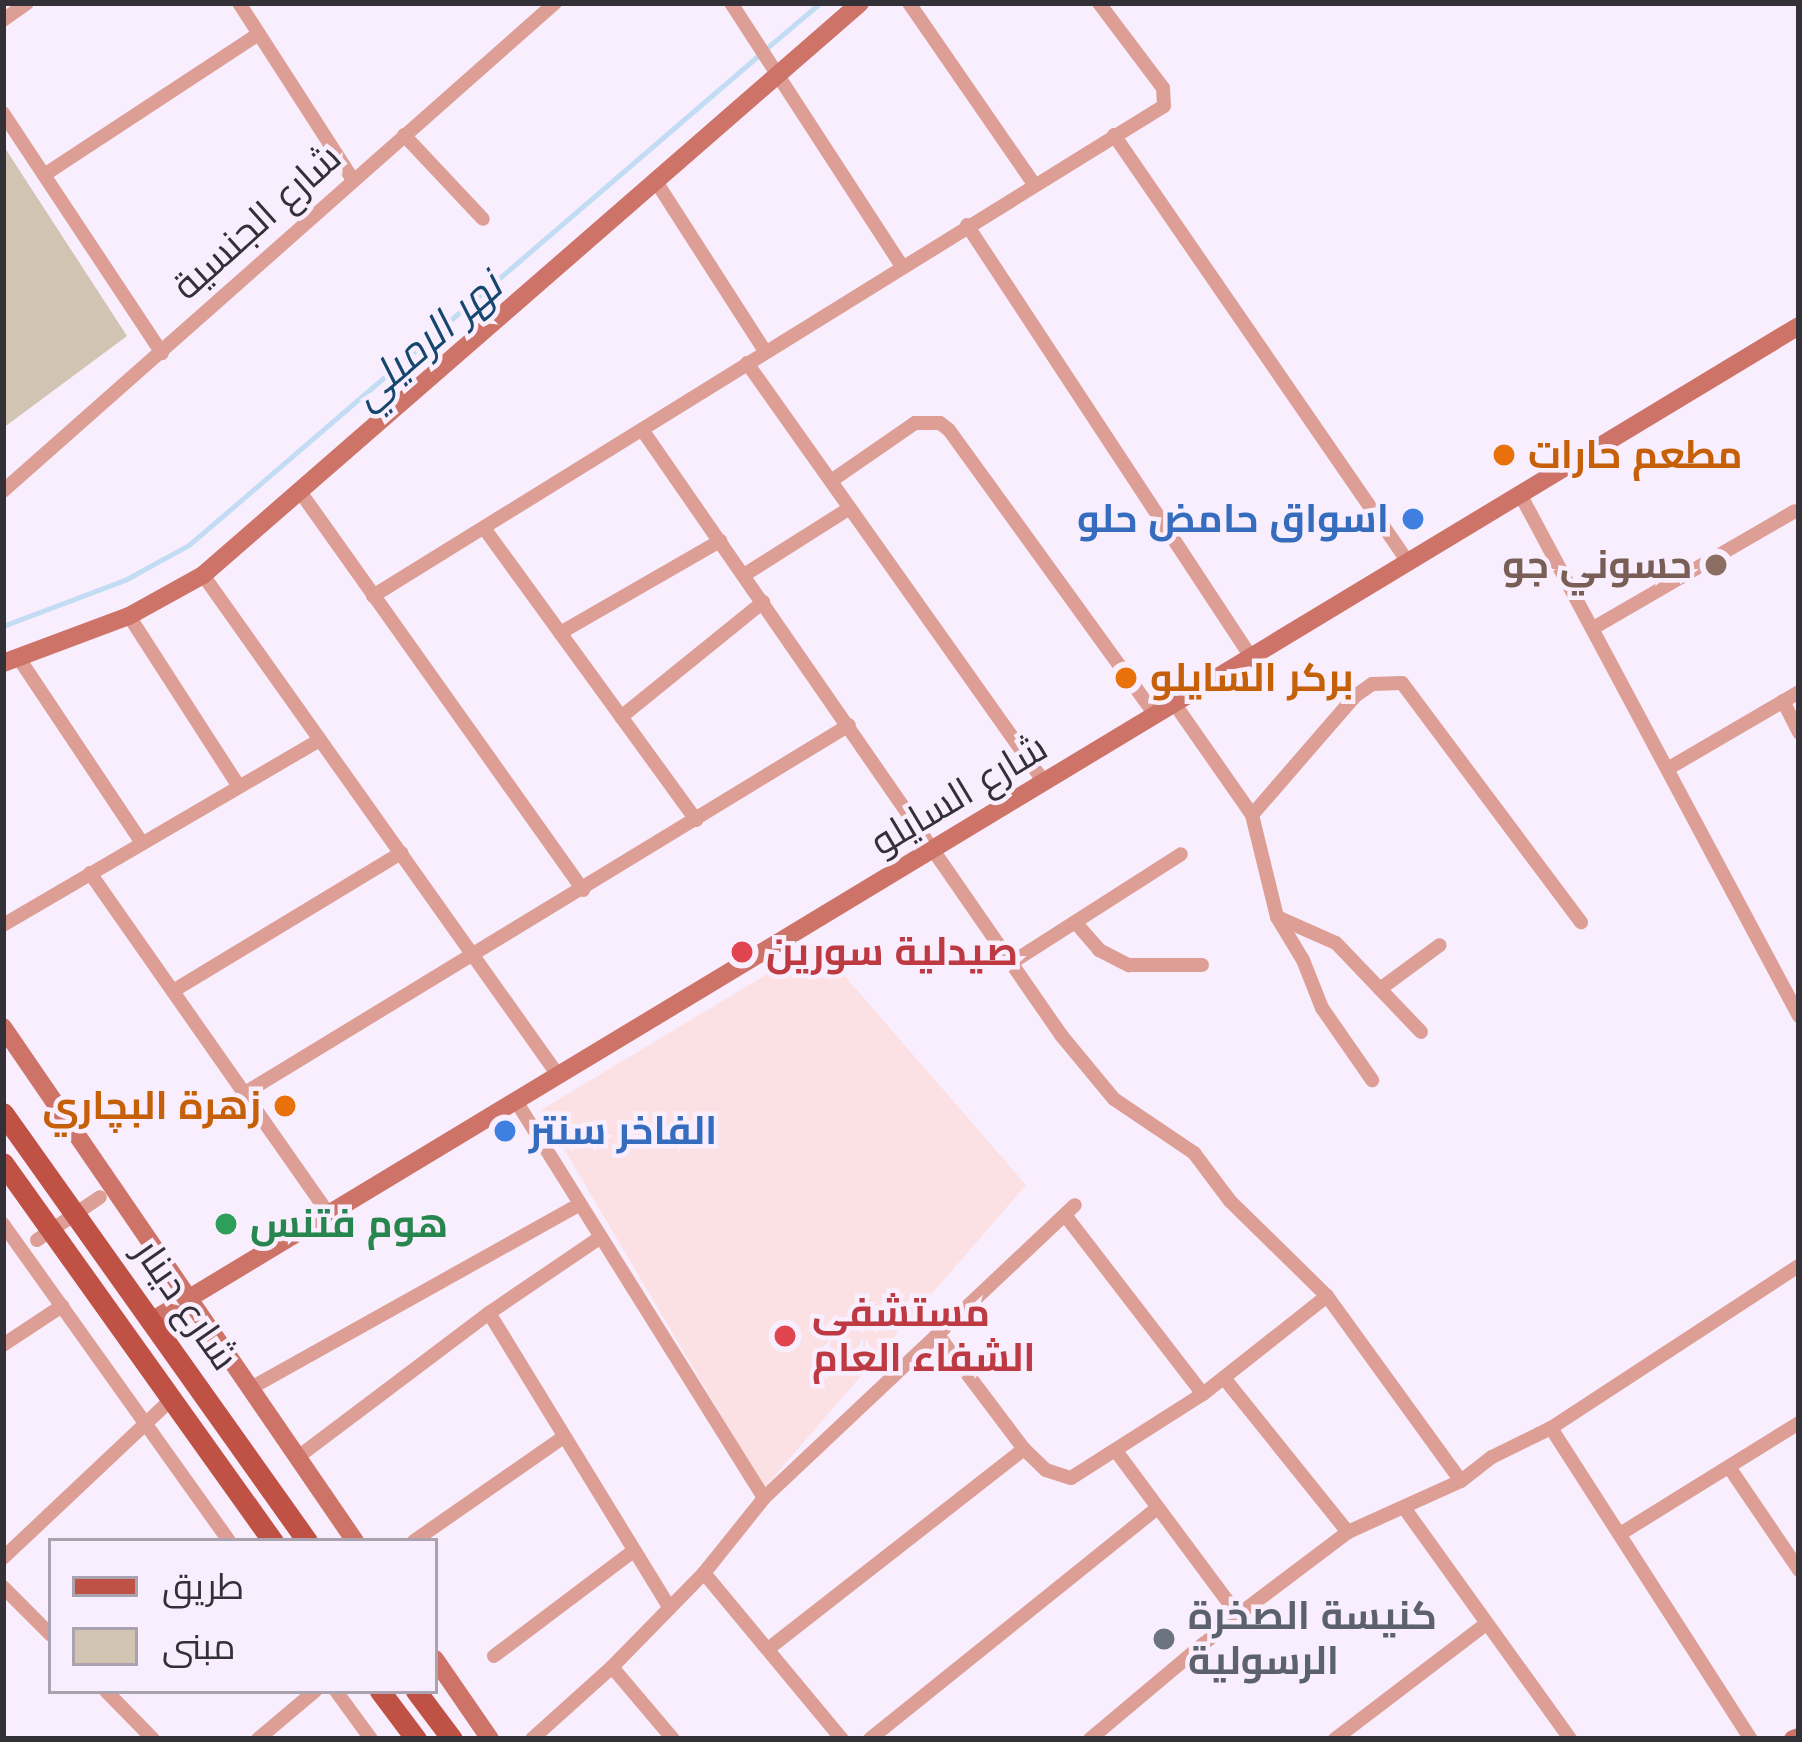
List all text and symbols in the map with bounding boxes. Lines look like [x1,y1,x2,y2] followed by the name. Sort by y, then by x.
[163,134,351,310] street label: شارع الجنسية
[342,261,512,419] water label: نهر الرميلي
[1528,432,1742,478] place label: مطعم حارات
[1491,442,1517,468] marker: مطعم حارات
[1077,496,1389,542] place label: اسواق حامض حلو
[1400,506,1426,532] marker: اسواق حامض حلو
[1502,542,1692,588] place label: حسوني جو
[1703,552,1729,578] marker: حسوني جو
[1150,655,1354,701] place label: بركر السايلو
[1113,665,1139,691] marker: بركر السايلو
[862,724,1056,866] street label: شارع السايلو
[766,929,1018,975] place label: صيدلية سورين
[729,939,755,965] marker: صيدلية سورين
[43,1083,261,1129] place label: زهرة البچاري
[272,1093,298,1119] marker: زهرة البچاري
[529,1108,717,1154] place label: الفاخر سنتر
[492,1118,518,1144] marker: الفاخر سنتر
[250,1201,448,1247] place label: هوم فتنس
[213,1211,239,1237] marker: هوم فتنس
[124,1231,248,1379] street label: شارع دينار
[812,1291,1036,1382] place label: مستشفى الشفاء العام
[769,1320,801,1352] marker: مستشفى الشفاء العام
[48,1538,438,1694] legend
[162,1566,244,1607] text: طريق
[1188,1594,1437,1685] place label: كنيسة الصخرة الرسولية
[162,1626,236,1667] text: مبنى
[1151,1626,1177,1652] marker: كنيسة الصخرة الرسولية

